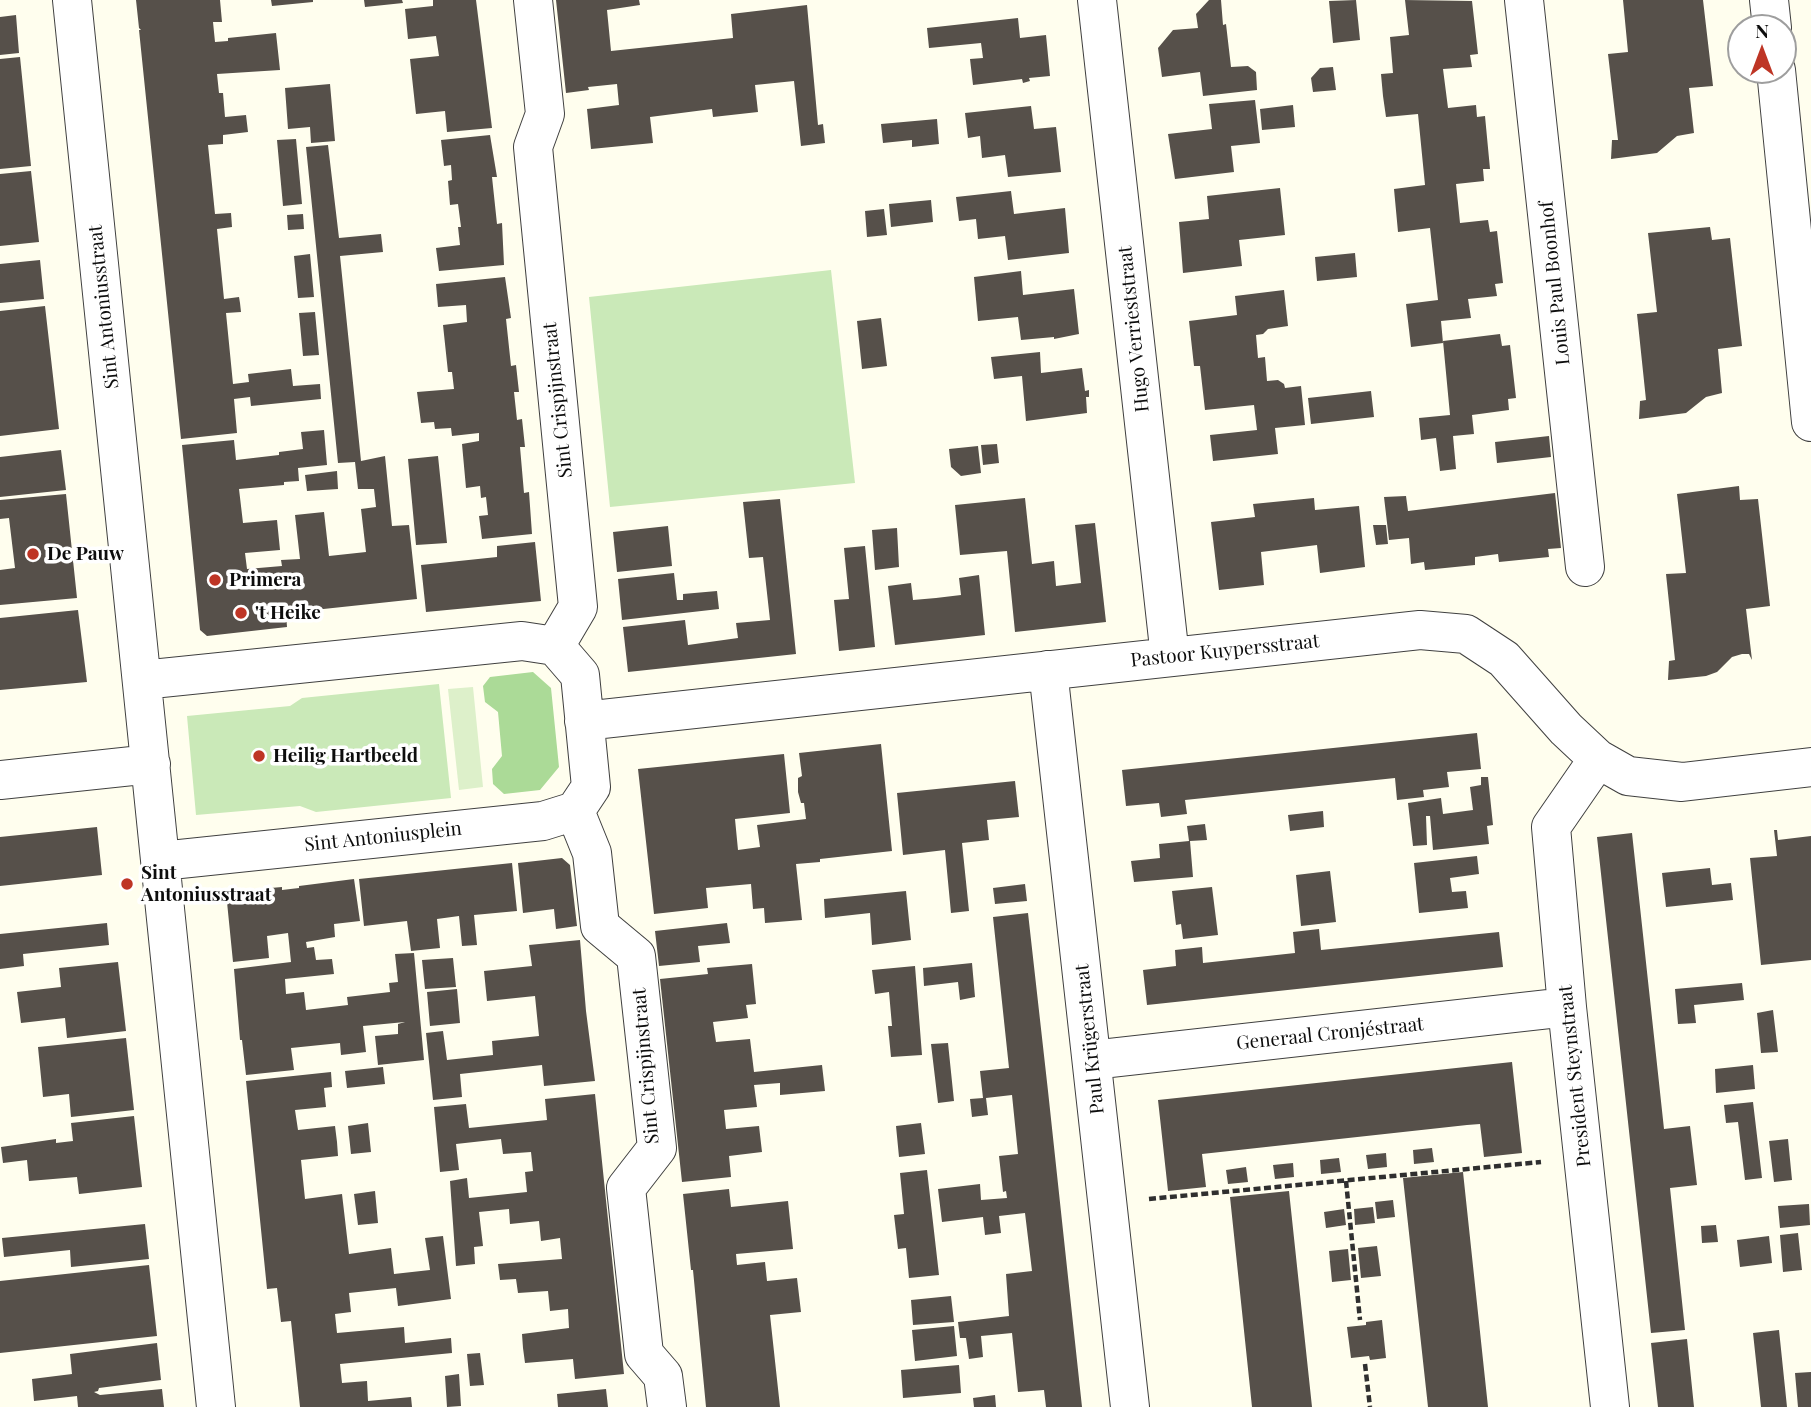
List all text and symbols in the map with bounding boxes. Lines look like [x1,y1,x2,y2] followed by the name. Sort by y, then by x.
[1727,14,1797,84] north arrow
[1755,17,1769,43] text: N
[1535,200,1575,366] street label: Louis Paul Boonhof
[84,224,124,390] street label: Sint Antoniusstraat
[1114,245,1154,413] street label: Hugo Verrieststraat
[538,321,578,479] street label: Sint Crispijnstraat
[47,543,124,565] place label: De Pauw
[25,546,41,562] marker: De Pauw
[229,569,301,591] place label: Primera
[207,572,223,588] marker: Primera
[255,602,321,624] place label: 't Heike
[233,605,249,621] marker: 't Heike
[1129,630,1321,672] street label: Pastoor Kuypersstraat
[273,745,418,767] place label: Heilig Hartbeeld
[251,748,267,764] marker: Heilig Hartbeeld
[303,817,463,857] street label: Sint Antoniusplein
[141,862,271,906] place label: Sint Antoniusstraat
[119,876,135,892] marker: Sint Antoniusstraat
[1071,963,1109,1115] street label: Paul Krügerstraat
[1554,984,1596,1168] street label: President Steynstraat
[628,987,664,1145] street label: Sint Crispijnstraat
[1235,1013,1425,1055] street label: Generaal Cronjéstraat

